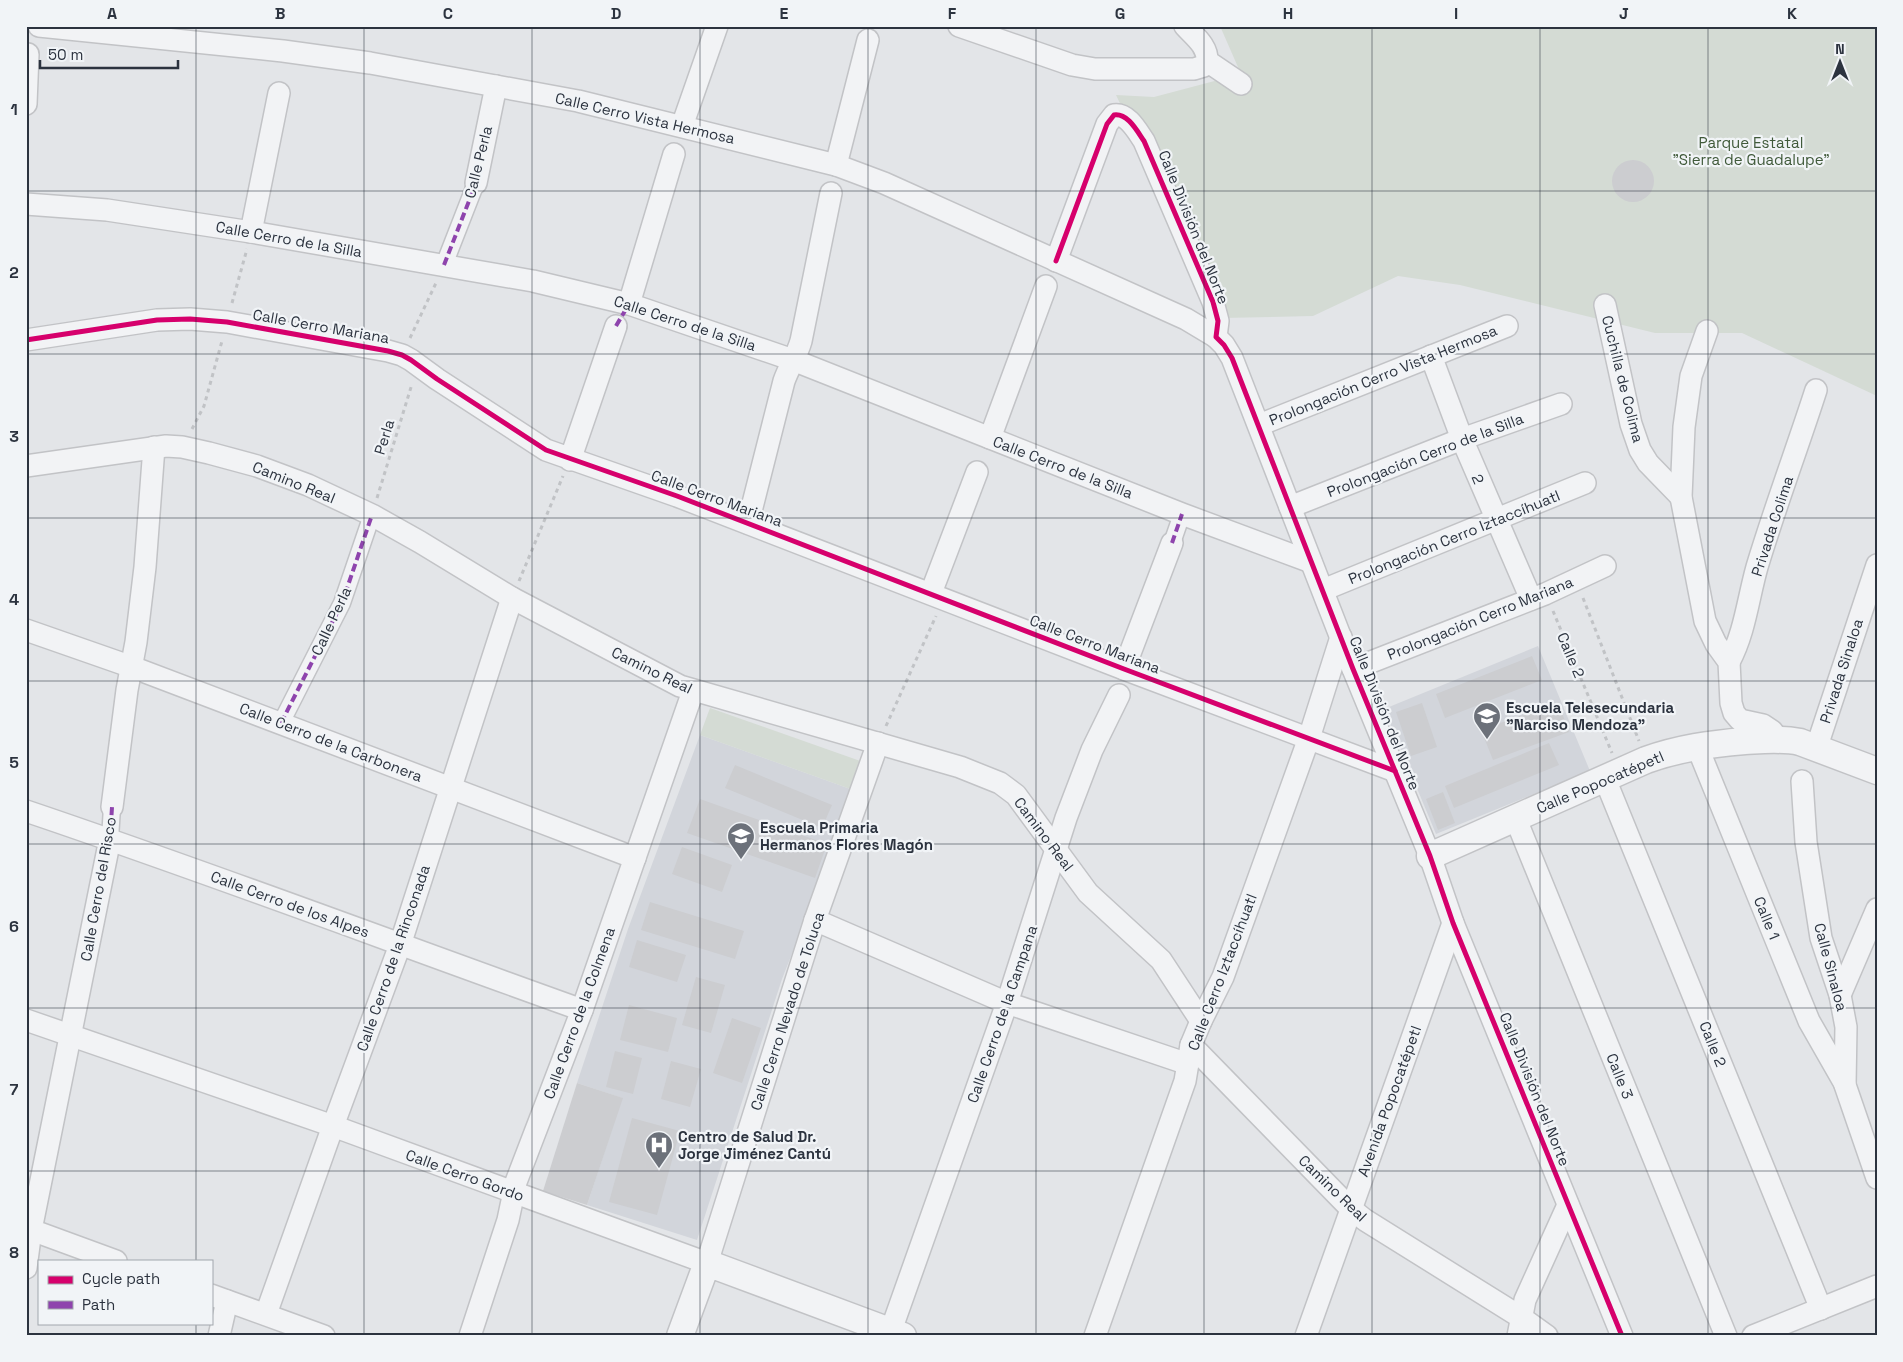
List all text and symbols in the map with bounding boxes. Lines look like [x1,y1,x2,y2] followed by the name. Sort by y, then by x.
[107,3,117,24] text: A
[275,3,285,24] text: B
[443,3,453,24] text: C
[611,3,621,24] text: D
[780,3,789,24] text: E
[948,3,957,24] text: F
[1115,3,1125,24] text: G
[1283,3,1293,24] text: H
[1454,3,1458,24] text: I
[1619,3,1629,24] text: J
[1787,3,1797,24] text: K
[40,38,178,70] scale bar
[1816,38,1866,88] north arrow
[1835,40,1845,58] text: N
[48,45,83,64] text: 50 m
[553,88,737,148] street label: Calle Cerro Vista Hermosa
[10,99,18,120] text: 1
[460,123,496,200] street label: Calle Perla
[1672,133,1830,169] park label: Parque Estatal "Sierra de Guadalupe"
[1154,147,1234,307] street label: Calle División del Norte
[214,217,364,261] street label: Calle Cerro de la Silla
[9,262,19,283] text: 2
[611,291,759,355] street label: Calle Cerro de la Silla
[251,305,391,347] street label: Calle Cerro Mariana
[1598,313,1648,445] street label: Cuchilla de Colima
[1266,320,1500,430] street label: Prolongación Cerro Vista Hermosa
[1324,409,1526,501] street label: Prolongación Cerro de la Silla
[370,417,398,457] street label: Perla
[9,426,19,447] text: 3
[990,432,1136,503] street label: Calle Cerro de la Silla
[250,457,338,507] street label: Camino Real
[649,465,786,531] street label: Calle Cerro Mariana
[1467,471,1489,487] street label: 2
[1747,473,1797,579] street label: Privada Colima
[1345,486,1563,588] street label: Prolongación Cerro Iztaccíhuatl
[1384,572,1576,664] street label: Prolongación Cerro Mariana
[307,583,355,659] street label: Calle Perla
[9,589,19,610] text: 4
[1027,610,1163,678] street label: Calle Cerro Mariana
[1815,616,1867,726] street label: Privada Sinaloa
[1553,629,1589,681] street label: Calle 2
[1345,633,1425,793] street label: Calle División del Norte
[608,642,696,698] street label: Camino Real
[237,698,426,786] street label: Calle Cerro de la Carbonera
[1506,698,1675,734] place label: Escuela Telesecundaria "Narciso Mendoza"
[1472,701,1502,740] school or university icon: Escuela Telesecundaria "Narciso Mendoza"
[1533,747,1667,817] street label: Calle Popocatépetl
[9,752,19,773] text: 5
[1010,793,1078,875] street label: Camino Real
[76,815,120,963] street label: Calle Cerro del Risco
[760,818,933,854] place label: Escuela Primaria Hermanos Flores Magón
[726,821,756,860] school or university icon: Escuela Primaria Hermanos Flores Magón
[352,862,434,1054] street label: Calle Cerro de la Rinconada
[208,866,372,942] street label: Calle Cerro de los Alpes
[1183,891,1261,1053] street label: Calle Cerro Iztaccíhuatl
[1750,894,1784,942] street label: Calle 1
[746,909,828,1113] street label: Calle Cerro Nevado de Toluca
[9,916,19,937] text: 6
[1810,921,1852,1014] street label: Calle Sinaloa
[963,922,1042,1105] street label: Calle Cerro de la Campana
[539,924,619,1102] street label: Calle Cerro de la Colmena
[1495,1009,1575,1169] street label: Calle División del Norte
[1695,1018,1731,1070] street label: Calle 2
[1353,1023,1425,1179] street label: Avenida Popocatépetl
[1602,1050,1638,1102] street label: Calle 3
[10,1079,19,1100] text: 7
[678,1127,831,1163] place label: Centro de Salud Dr. Jorge Jiménez Cantú
[644,1130,674,1169] hospital icon: Centro de Salud Dr. Jorge Jiménez Cantú
[403,1145,527,1205] street label: Calle Cerro Gordo
[1295,1151,1371,1225] street label: Camino Real
[9,1242,19,1263] text: 8
[38,1260,212,1324] legend
[82,1269,160,1288] text: Cycle path
[82,1295,115,1314] text: Path

